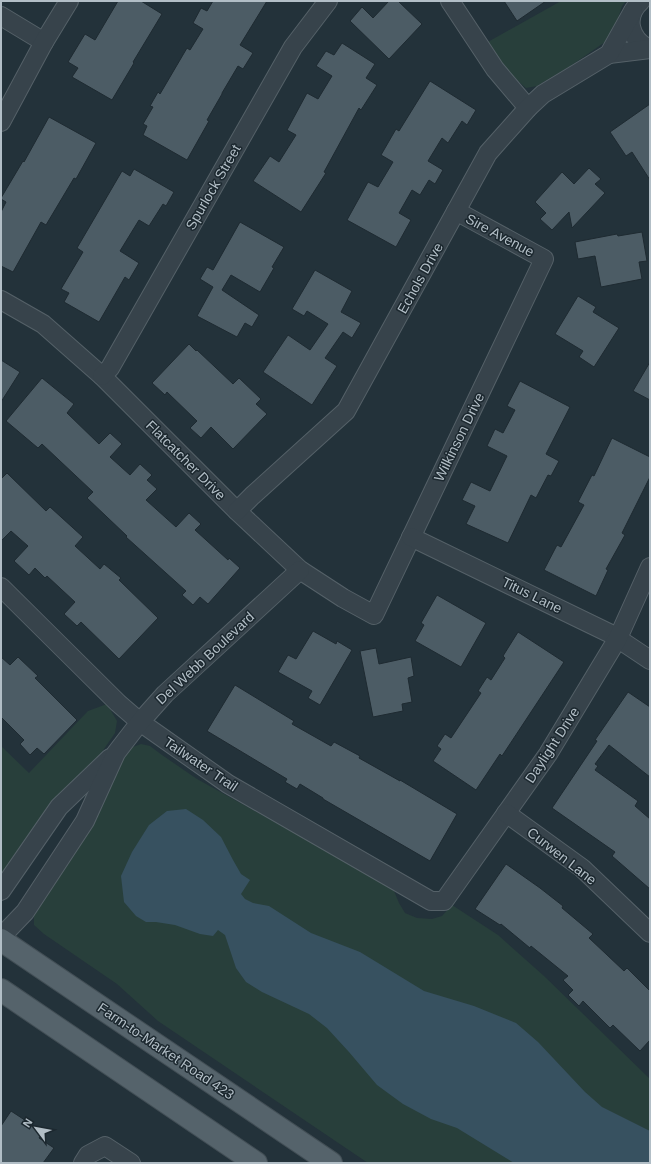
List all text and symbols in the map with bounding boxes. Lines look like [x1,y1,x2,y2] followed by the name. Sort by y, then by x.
[182,141,244,232] street label: Spurlock Street
[463,210,537,260] street label: Sire Avenue
[394,240,446,316] street label: Echols Drive
[431,390,487,484] street label: Wilkinson Drive
[143,417,229,503] street label: Flatcatcher Drive
[499,574,565,616] street label: Titus Lane
[153,608,257,708] street label: Del Webb Boulevard
[522,704,583,786] street label: Daylight Drive
[161,733,241,795] street label: Tailwater Trail
[524,824,600,888] street label: Curwen Lane
[95,999,237,1103] street label: Farm-to-Market Road 423
[16,1108,56,1148] north arrow
[20,1116,35,1129] text: N

